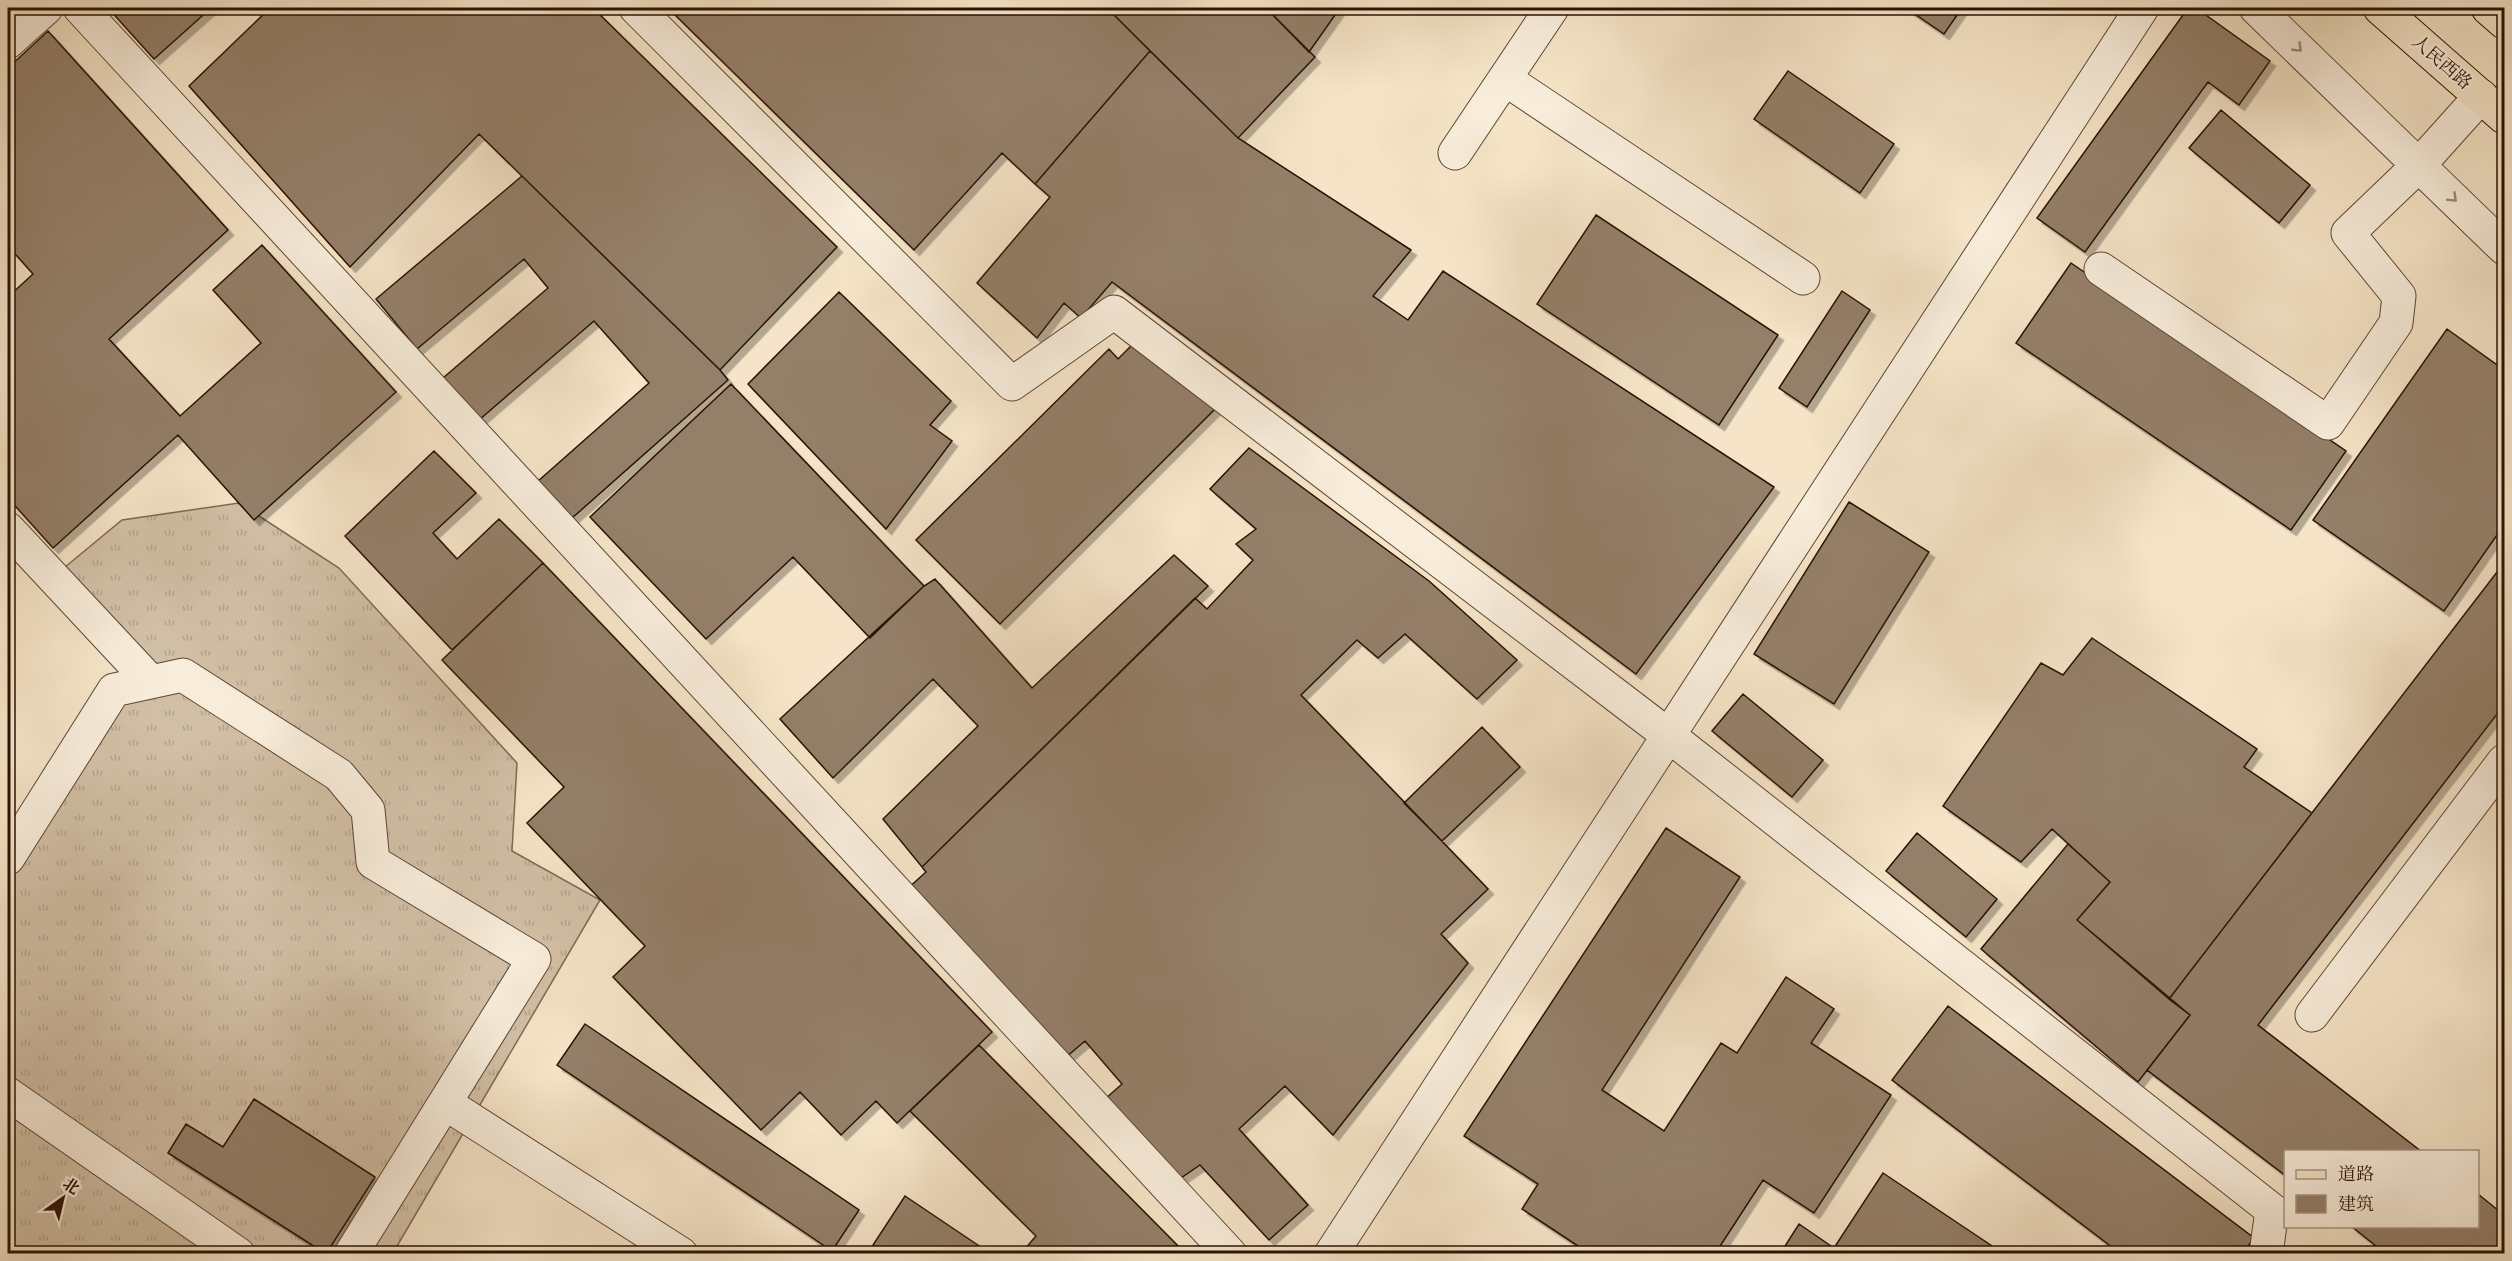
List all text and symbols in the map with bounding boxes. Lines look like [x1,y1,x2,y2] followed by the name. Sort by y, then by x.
[2408,30,2476,94] street label: 人民西路
[2291,41,2302,52] one-way arrow
[2446,191,2457,202] one-way arrow
[2284,1150,2479,1228] legend
[2338,1163,2374,1185] text: 道路
[33,1168,93,1228] north arrow
[59,1173,84,1198] text: 北
[2338,1193,2374,1215] text: 建筑

